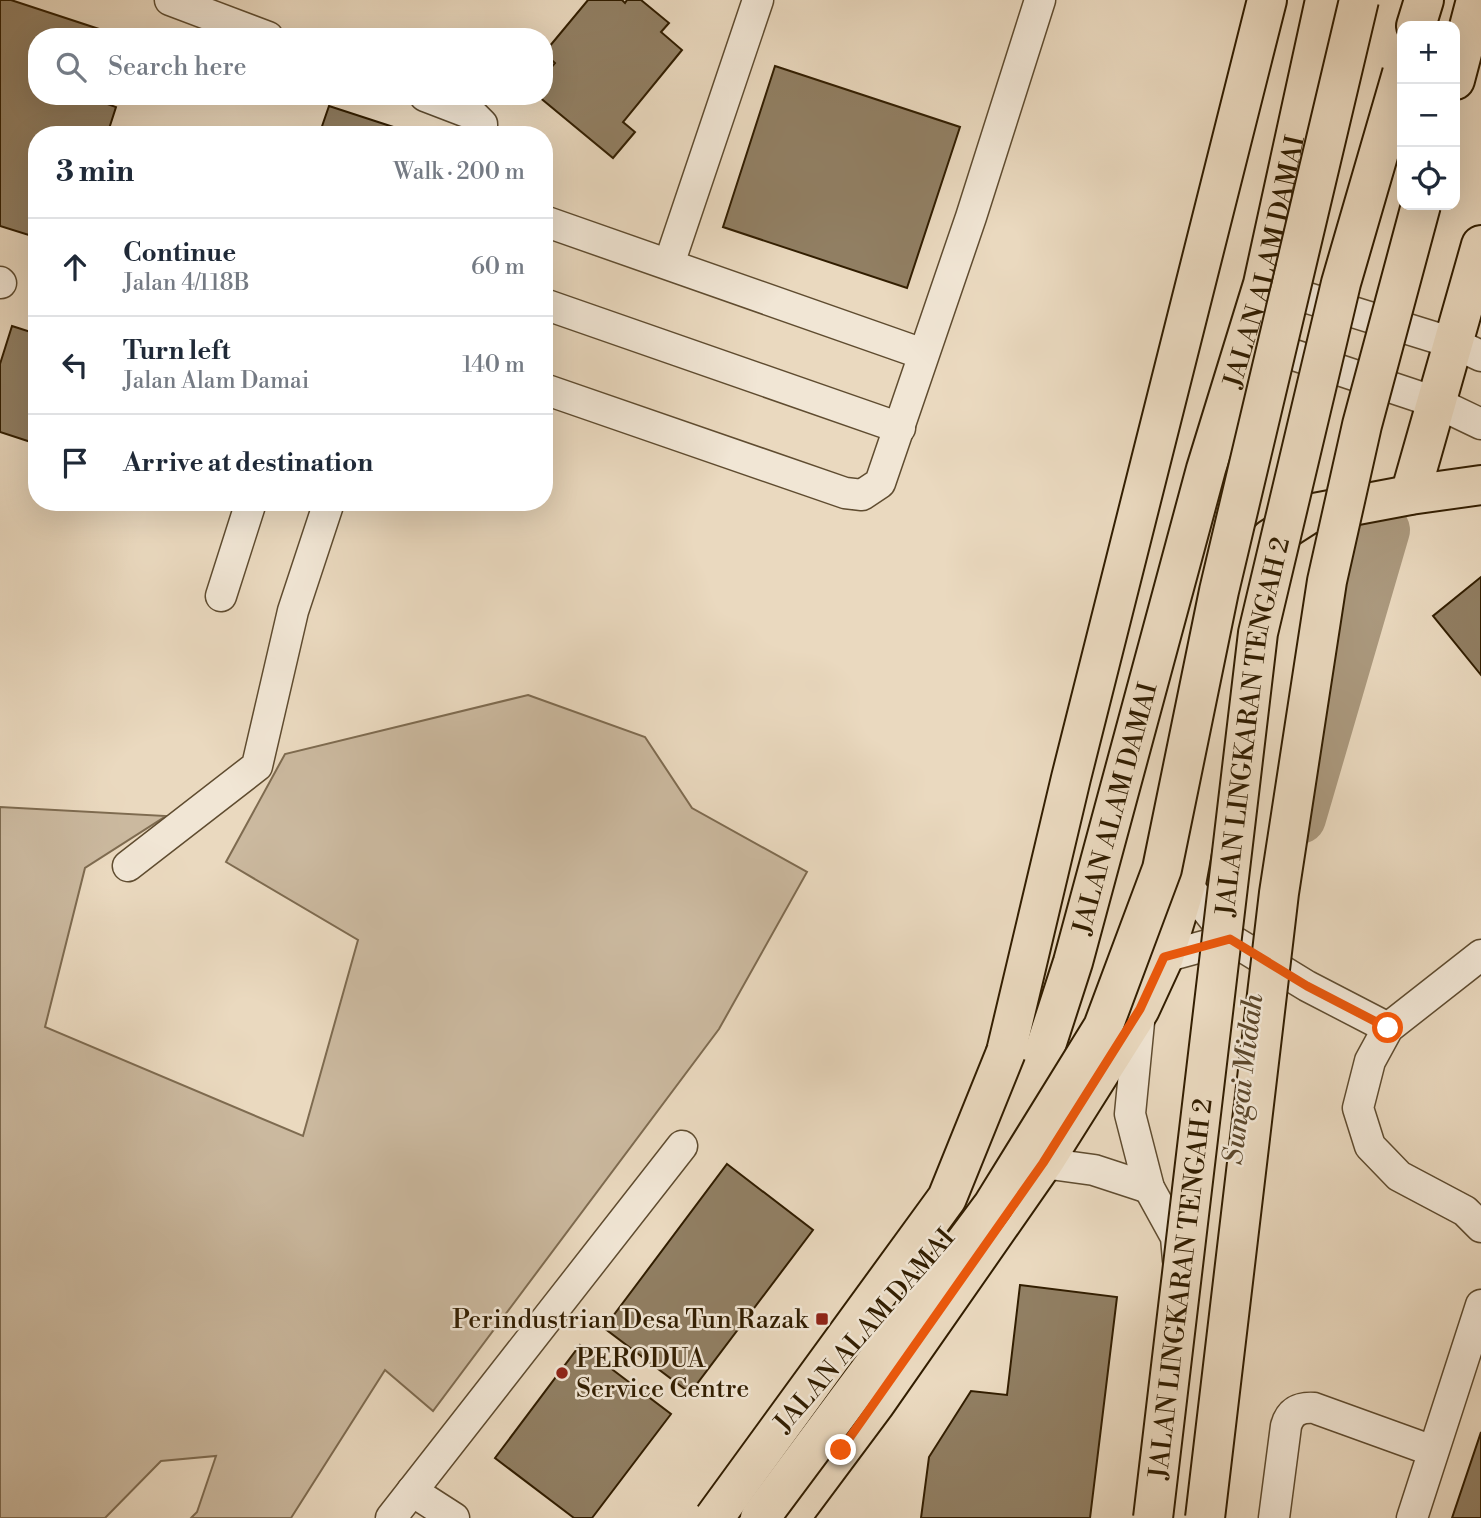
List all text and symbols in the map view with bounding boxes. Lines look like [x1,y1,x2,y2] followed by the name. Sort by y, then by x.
[1397,21,1460,210] map controls
[1397,21,1460,84] button: +
[28,28,553,105] search box
[52,48,90,86] icon: search
[108,51,247,83] text: Search here
[1397,84,1460,147] button: −
[1217,132,1312,393] street label: JALAN ALAM DAMAI
[1397,147,1460,210] button: locate
[56,153,134,191] text: 3 min
[393,158,525,186] text: Walk · 200 m
[123,237,236,269] text: Continue
[56,248,94,286] icon: ahead
[471,253,525,281] text: 60 m
[123,269,250,297] text: Jalan 4/118B
[123,335,231,367] text: Turn left
[56,346,94,384] icon: left
[462,351,525,379] text: 140 m
[123,367,309,395] text: Jalan Alam Damai
[56,444,94,482] icon: arrive
[123,447,373,479] text: Arrive at destination
[1209,534,1297,919] street label: JALAN LINGKARAN TENGAH 2
[1066,679,1165,939] street label: JALAN ALAM DAMAI
[1216,991,1271,1166] water label: Sungai Midah
[1372,1012,1403,1043] route start
[1143,1097,1220,1482] street label: JALAN LINGKARAN TENGAH 2
[767,1222,962,1440] street label: JALAN ALAM DAMAI
[452,1304,809,1336] place label: Perindustrian Desa Tun Razak
[814,1311,830,1327] marker: Perindustrian Desa Tun Razak
[576,1343,749,1405] place label: PERODUA Service Centre
[554,1365,570,1381] marker: PERODUA Service Centre
[825,1434,856,1465] route end

